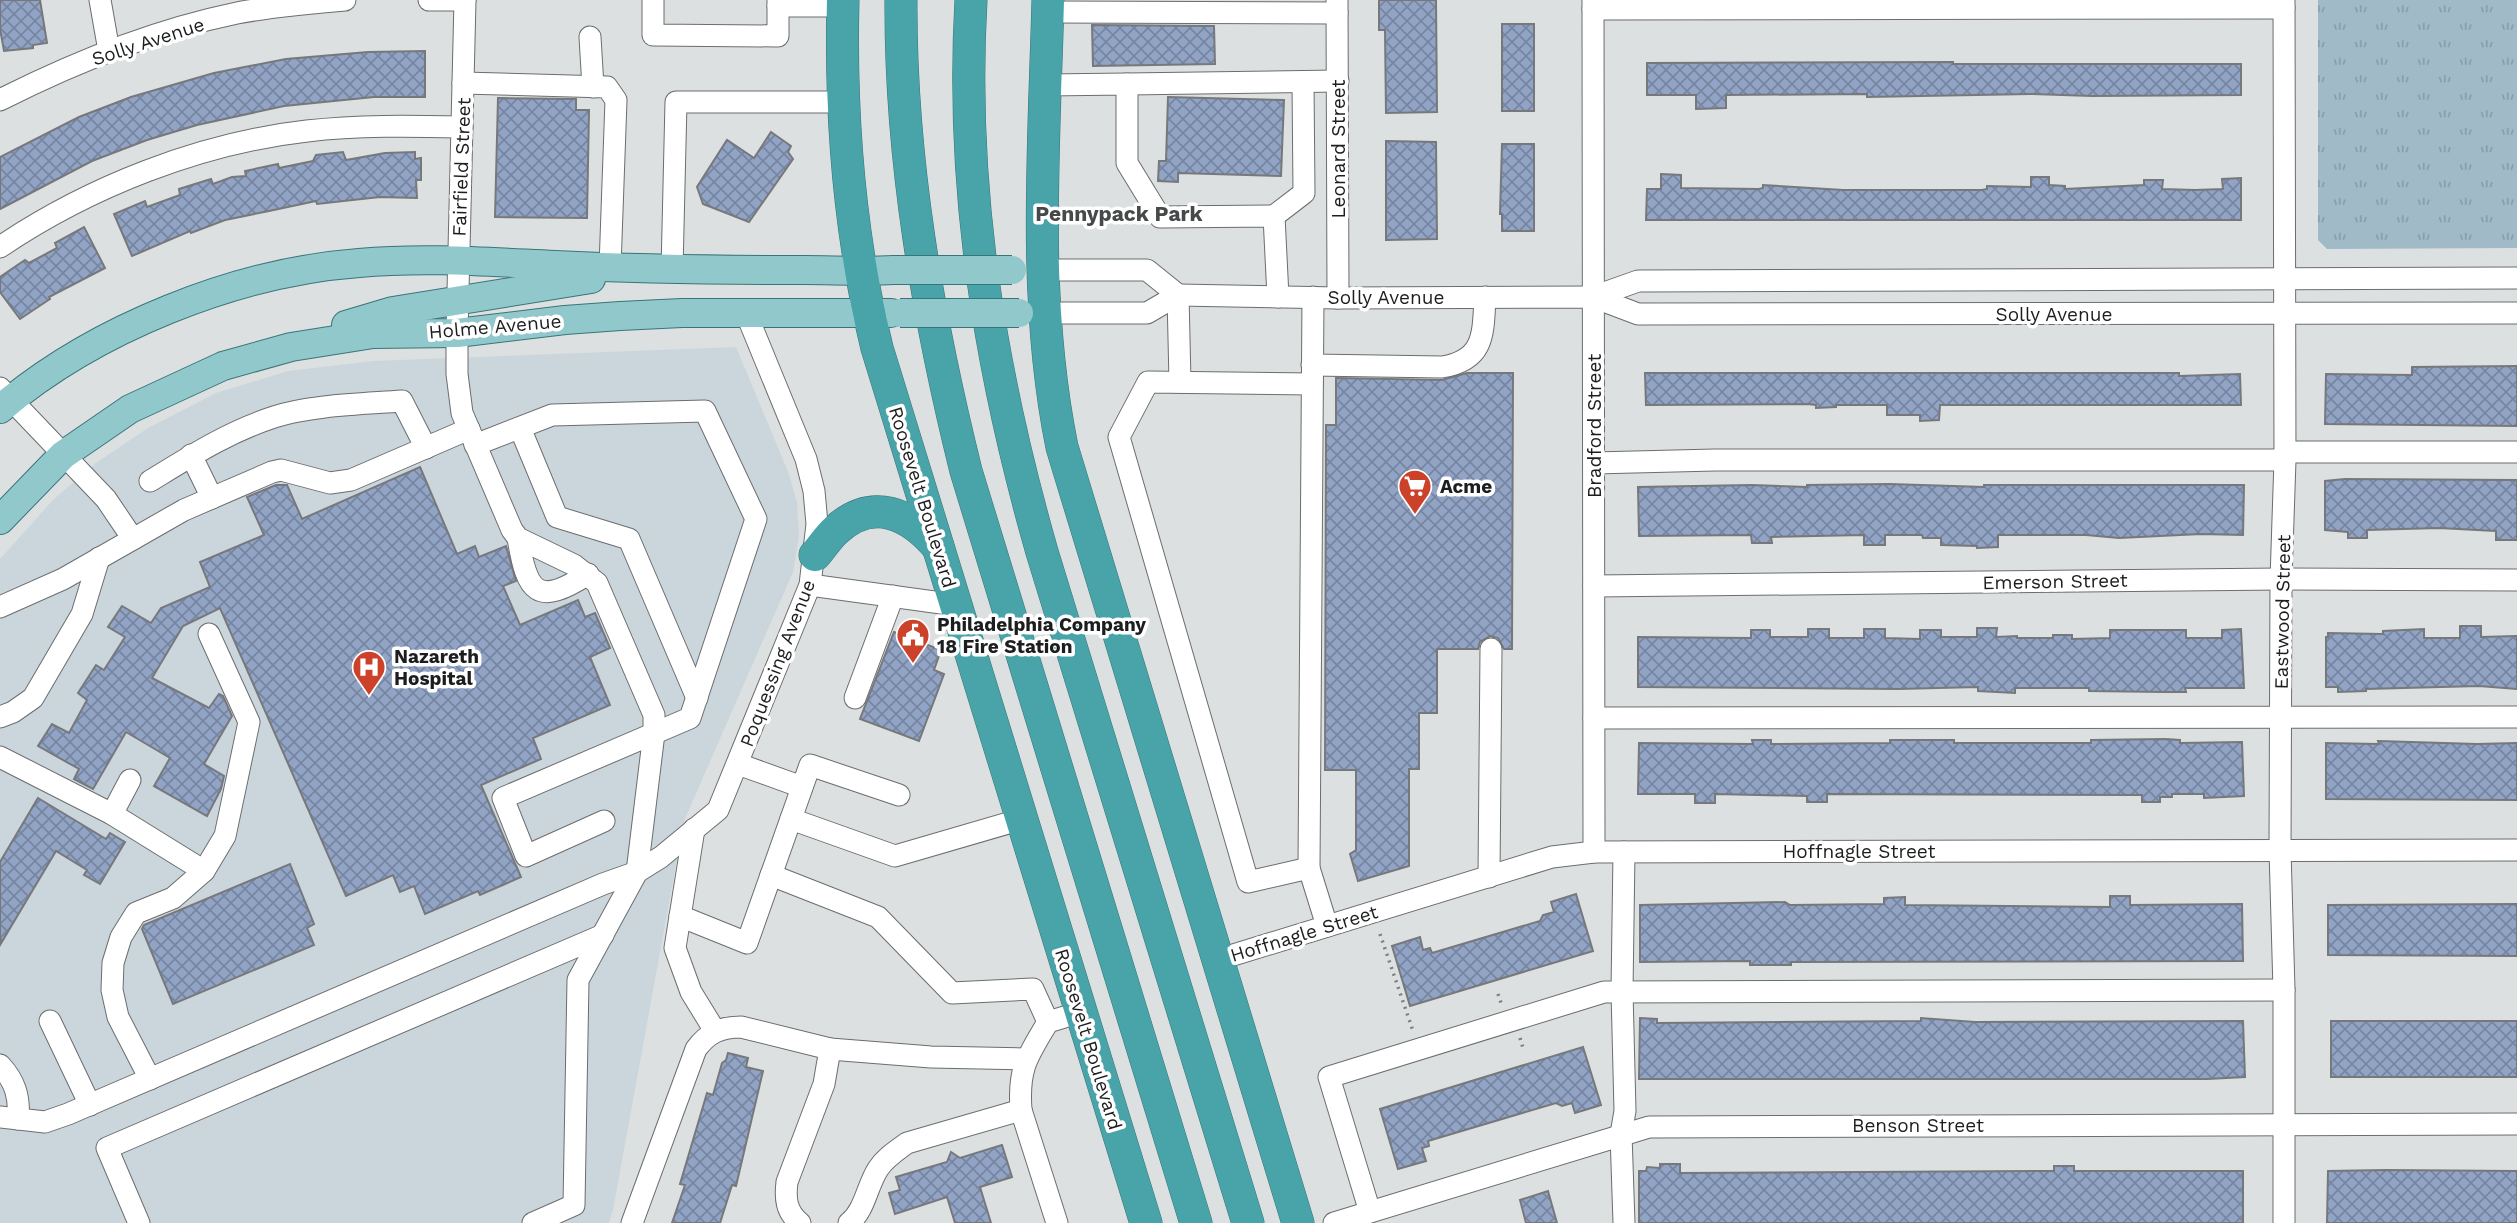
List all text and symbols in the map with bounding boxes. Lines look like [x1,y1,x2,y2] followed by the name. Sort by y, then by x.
[89,12,207,70] street label: Solly Avenue
[1327,79,1350,219] street label: Leonard Street
[448,97,475,237] street label: Fairfield Street
[1035,201,1204,226] district label: Pennypack Park
[1328,286,1444,309] street label: Solly Avenue
[1996,303,2112,326] street label: Solly Avenue
[428,309,562,344] street label: Holme Avenue
[1583,354,1606,498] street label: Bradford Street
[884,404,961,591] street label: Roosevelt Boulevard
[1396,467,1434,516] supermarket icon: Acme
[1440,475,1492,498] place label: Acme
[2270,534,2295,690] street label: Eastwood Street
[1982,569,2128,594] street label: Emerson Street
[735,576,820,750] street label: Poquessing Avenue
[937,613,1146,658] place label: Philadelphia Company 18 Fire Station
[894,616,932,665] public building icon: Philadelphia Company 18 Fire Station
[394,645,479,690] place label: Nazareth Hospital
[350,648,388,697] hospital icon: Nazareth Hospital
[1782,840,1936,863] street label: Hoffnagle Street
[1228,900,1381,967] street label: Hoffnagle Street
[1050,946,1127,1133] street label: Roosevelt Boulevard
[1852,1114,1984,1137] street label: Benson Street

